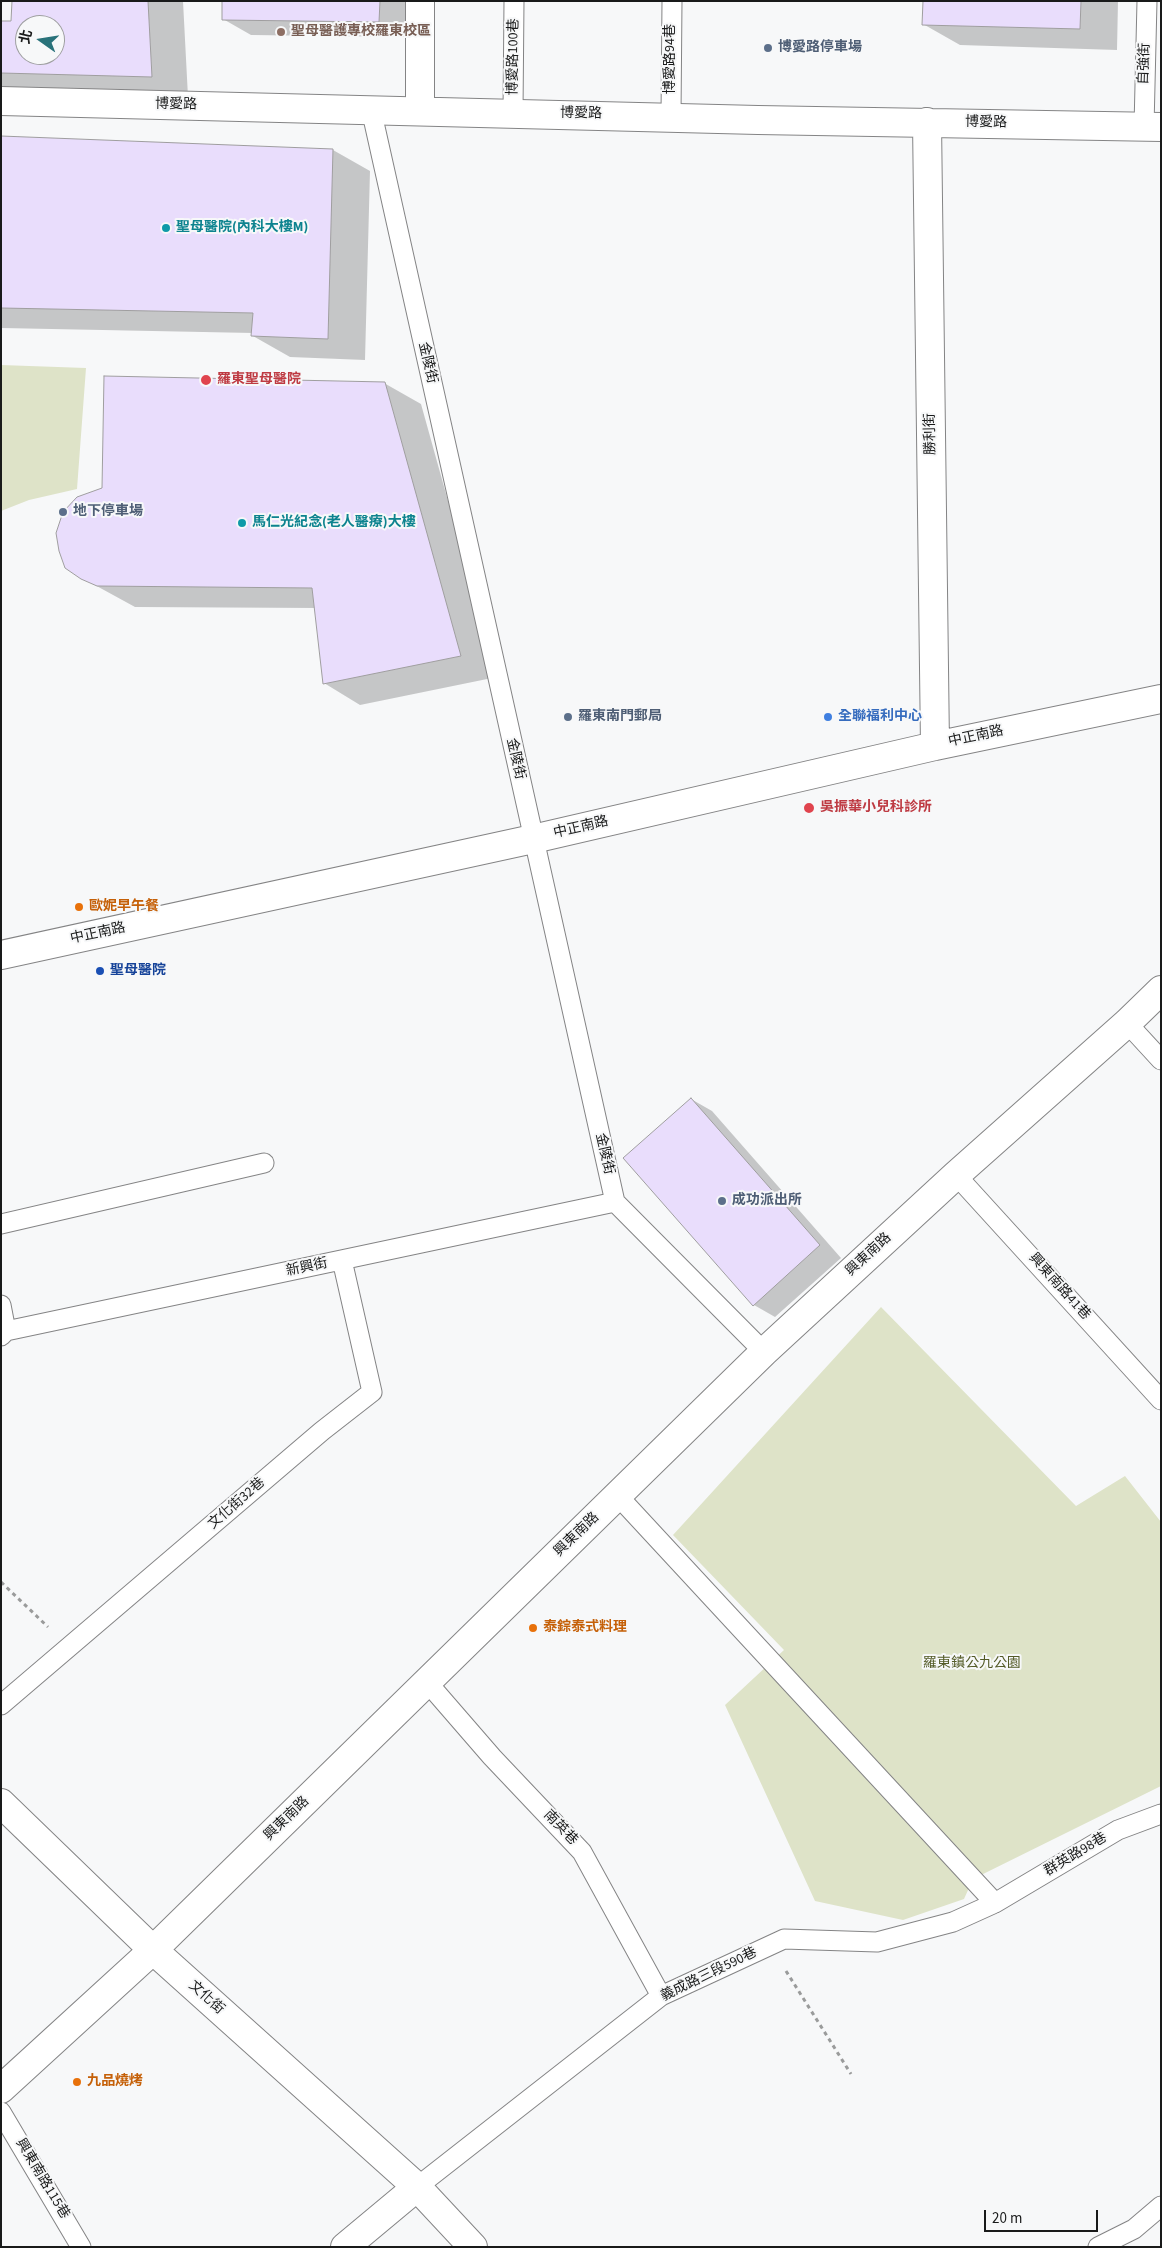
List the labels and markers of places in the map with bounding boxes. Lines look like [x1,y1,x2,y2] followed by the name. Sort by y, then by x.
[291,24,431,40] place label: 聖母醫護專校羅東校區
[275,26,287,38] marker: 聖母醫護專校羅東校區
[778,40,862,56] place label: 博愛路停車場
[762,42,774,54] marker: 博愛路停車場
[176,220,308,236] place label: 聖母醫院(內科大樓M)
[160,222,172,234] marker: 聖母醫院(內科大樓M)
[217,372,301,388] place label: 羅東聖母醫院
[199,373,213,387] marker: 羅東聖母醫院
[73,504,143,520] place label: 地下停車場
[57,506,69,518] marker: 地下停車場
[252,515,416,531] place label: 馬仁光紀念(老人醫療)大樓
[236,517,248,529] marker: 馬仁光紀念(老人醫療)大樓
[578,709,662,725] place label: 羅東南門郵局
[838,709,922,725] place label: 全聯福利中心
[562,711,574,723] marker: 羅東南門郵局
[822,711,834,723] marker: 全聯福利中心
[820,800,932,816] place label: 吳振華小兒科診所
[802,801,816,815] marker: 吳振華小兒科診所
[89,899,159,915] place label: 歐妮早午餐
[73,901,85,913] marker: 歐妮早午餐
[110,963,166,979] place label: 聖母醫院
[94,965,106,977] marker: 聖母醫院
[732,1193,802,1209] place label: 成功派出所
[716,1195,728,1207] marker: 成功派出所
[543,1620,627,1636] place label: 泰錝泰式料理
[527,1622,539,1634] marker: 泰錝泰式料理
[87,2074,143,2090] place label: 九品燒烤
[71,2076,83,2088] marker: 九品燒烤

